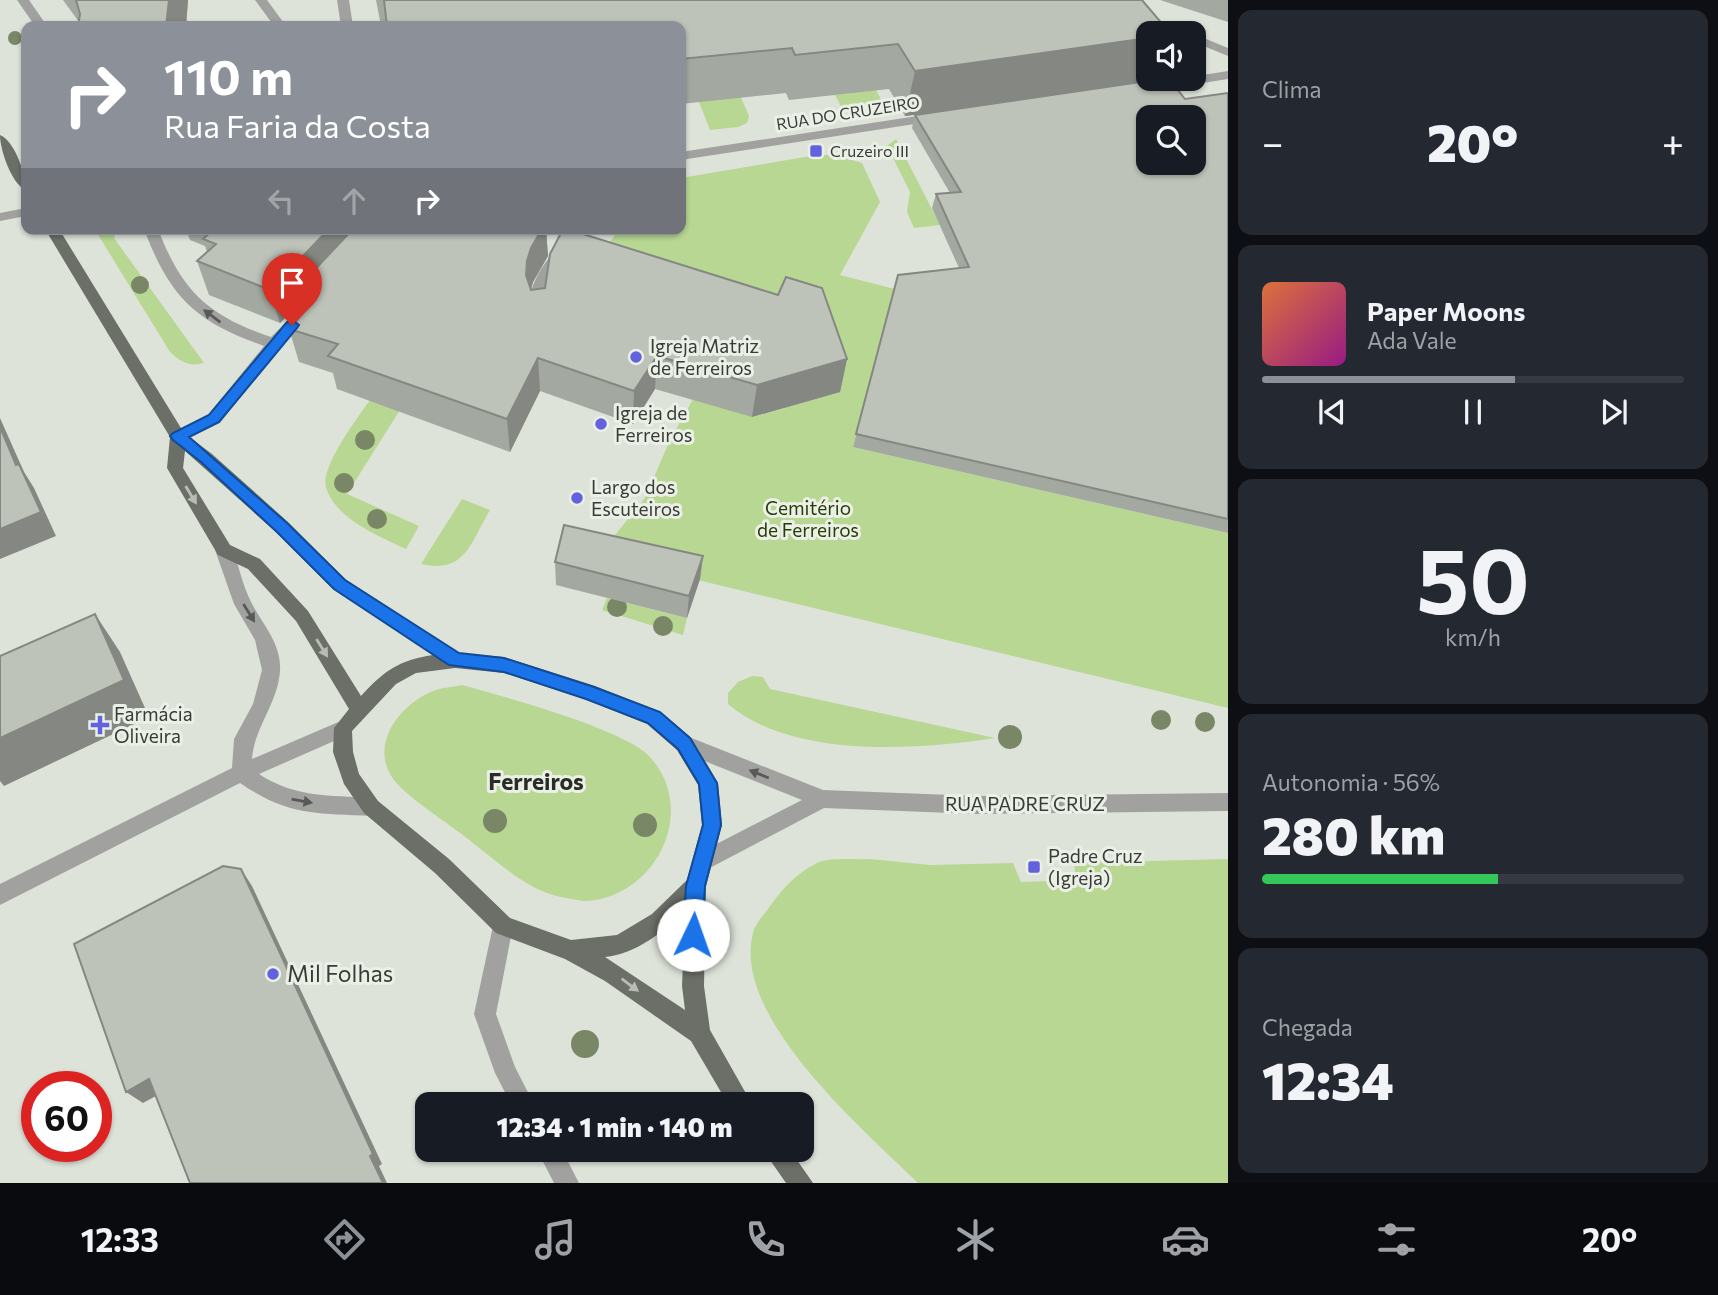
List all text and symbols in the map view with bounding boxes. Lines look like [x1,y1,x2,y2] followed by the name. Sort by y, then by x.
[1136,21,1206,175] map controls
[1136,21,1206,91] button: sound
[164,45,293,105] text: 110 m
[49,49,140,140] icon: right
[1262,75,1322,103] text: Clima
[775,92,921,133] street label: RUA DO CRUZEIRO
[164,105,431,145] text: Rua Faria da Costa
[1136,105,1206,175] button: search
[1427,109,1518,173] text: 20°
[1262,118,1284,165] text: −
[1662,118,1684,165] text: +
[830,141,909,160] place label: Cruzeiro III
[808,143,824,159] marker: Cruzeiro III
[262,182,300,220] icon: left
[335,182,373,220] icon: ahead
[408,182,446,220] icon: right
[262,253,322,325] pin
[273,264,311,302] icon: arrive
[1367,295,1525,326] text: Paper Moons
[204,309,222,324] one-way arrow
[1367,326,1457,354] text: Ada Vale
[650,334,759,379] place label: Igreja Matriz de Ferreiros
[628,349,644,365] marker: Igreja Matriz de Ferreiros
[1313,393,1351,431] icon: previous
[1454,393,1492,431] icon: pause
[1595,393,1633,431] icon: next
[615,401,692,446] place label: Igreja de Ferreiros
[593,416,609,432] marker: Igreja de Ferreiros
[591,475,681,520] place label: Largo dos Escuteiros
[185,486,198,505] one-way arrow
[569,490,585,506] marker: Largo dos Escuteiros
[757,496,859,541] park label: Cemitério de Ferreiros
[1416,521,1530,633] text: 50
[242,603,255,623] one-way arrow
[1445,623,1501,651] text: km/h
[316,638,329,657] one-way arrow
[114,702,193,747] place label: Farmácia Oliveira
[92,717,108,733] marker: Farmácia Oliveira
[488,767,584,795] district label: Ferreiros
[1262,768,1440,796] text: Autonomia · 56%
[749,769,770,780] one-way arrow
[945,792,1105,815] street label: RUA PADRE CRUZ
[291,796,313,807] one-way arrow
[1262,802,1445,866] text: 280 km
[1048,844,1142,889] place label: Padre Cruz (Igreja)
[1026,859,1042,875] marker: Padre Cruz (Igreja)
[656,898,730,972] position arrow
[287,959,393,987] place label: Mil Folhas
[265,966,281,982] marker: Mil Folhas
[621,978,639,992] one-way arrow
[1262,1013,1353,1041] text: Chegada
[1262,1047,1394,1111] text: 12:34
[21,1071,112,1162] speed limit sign: 60
[496,1111,733,1142] text: 12:34 · 1 min · 140 m
[320,1215,369,1264] icon: directions
[531,1215,580,1264] icon: music
[741,1215,790,1264] icon: phone
[951,1215,1000,1264] icon: climate
[1161,1215,1210,1264] icon: car
[1372,1215,1421,1264] icon: filters
[81,1219,159,1259] text: 12:33
[1582,1219,1637,1259] text: 20°

